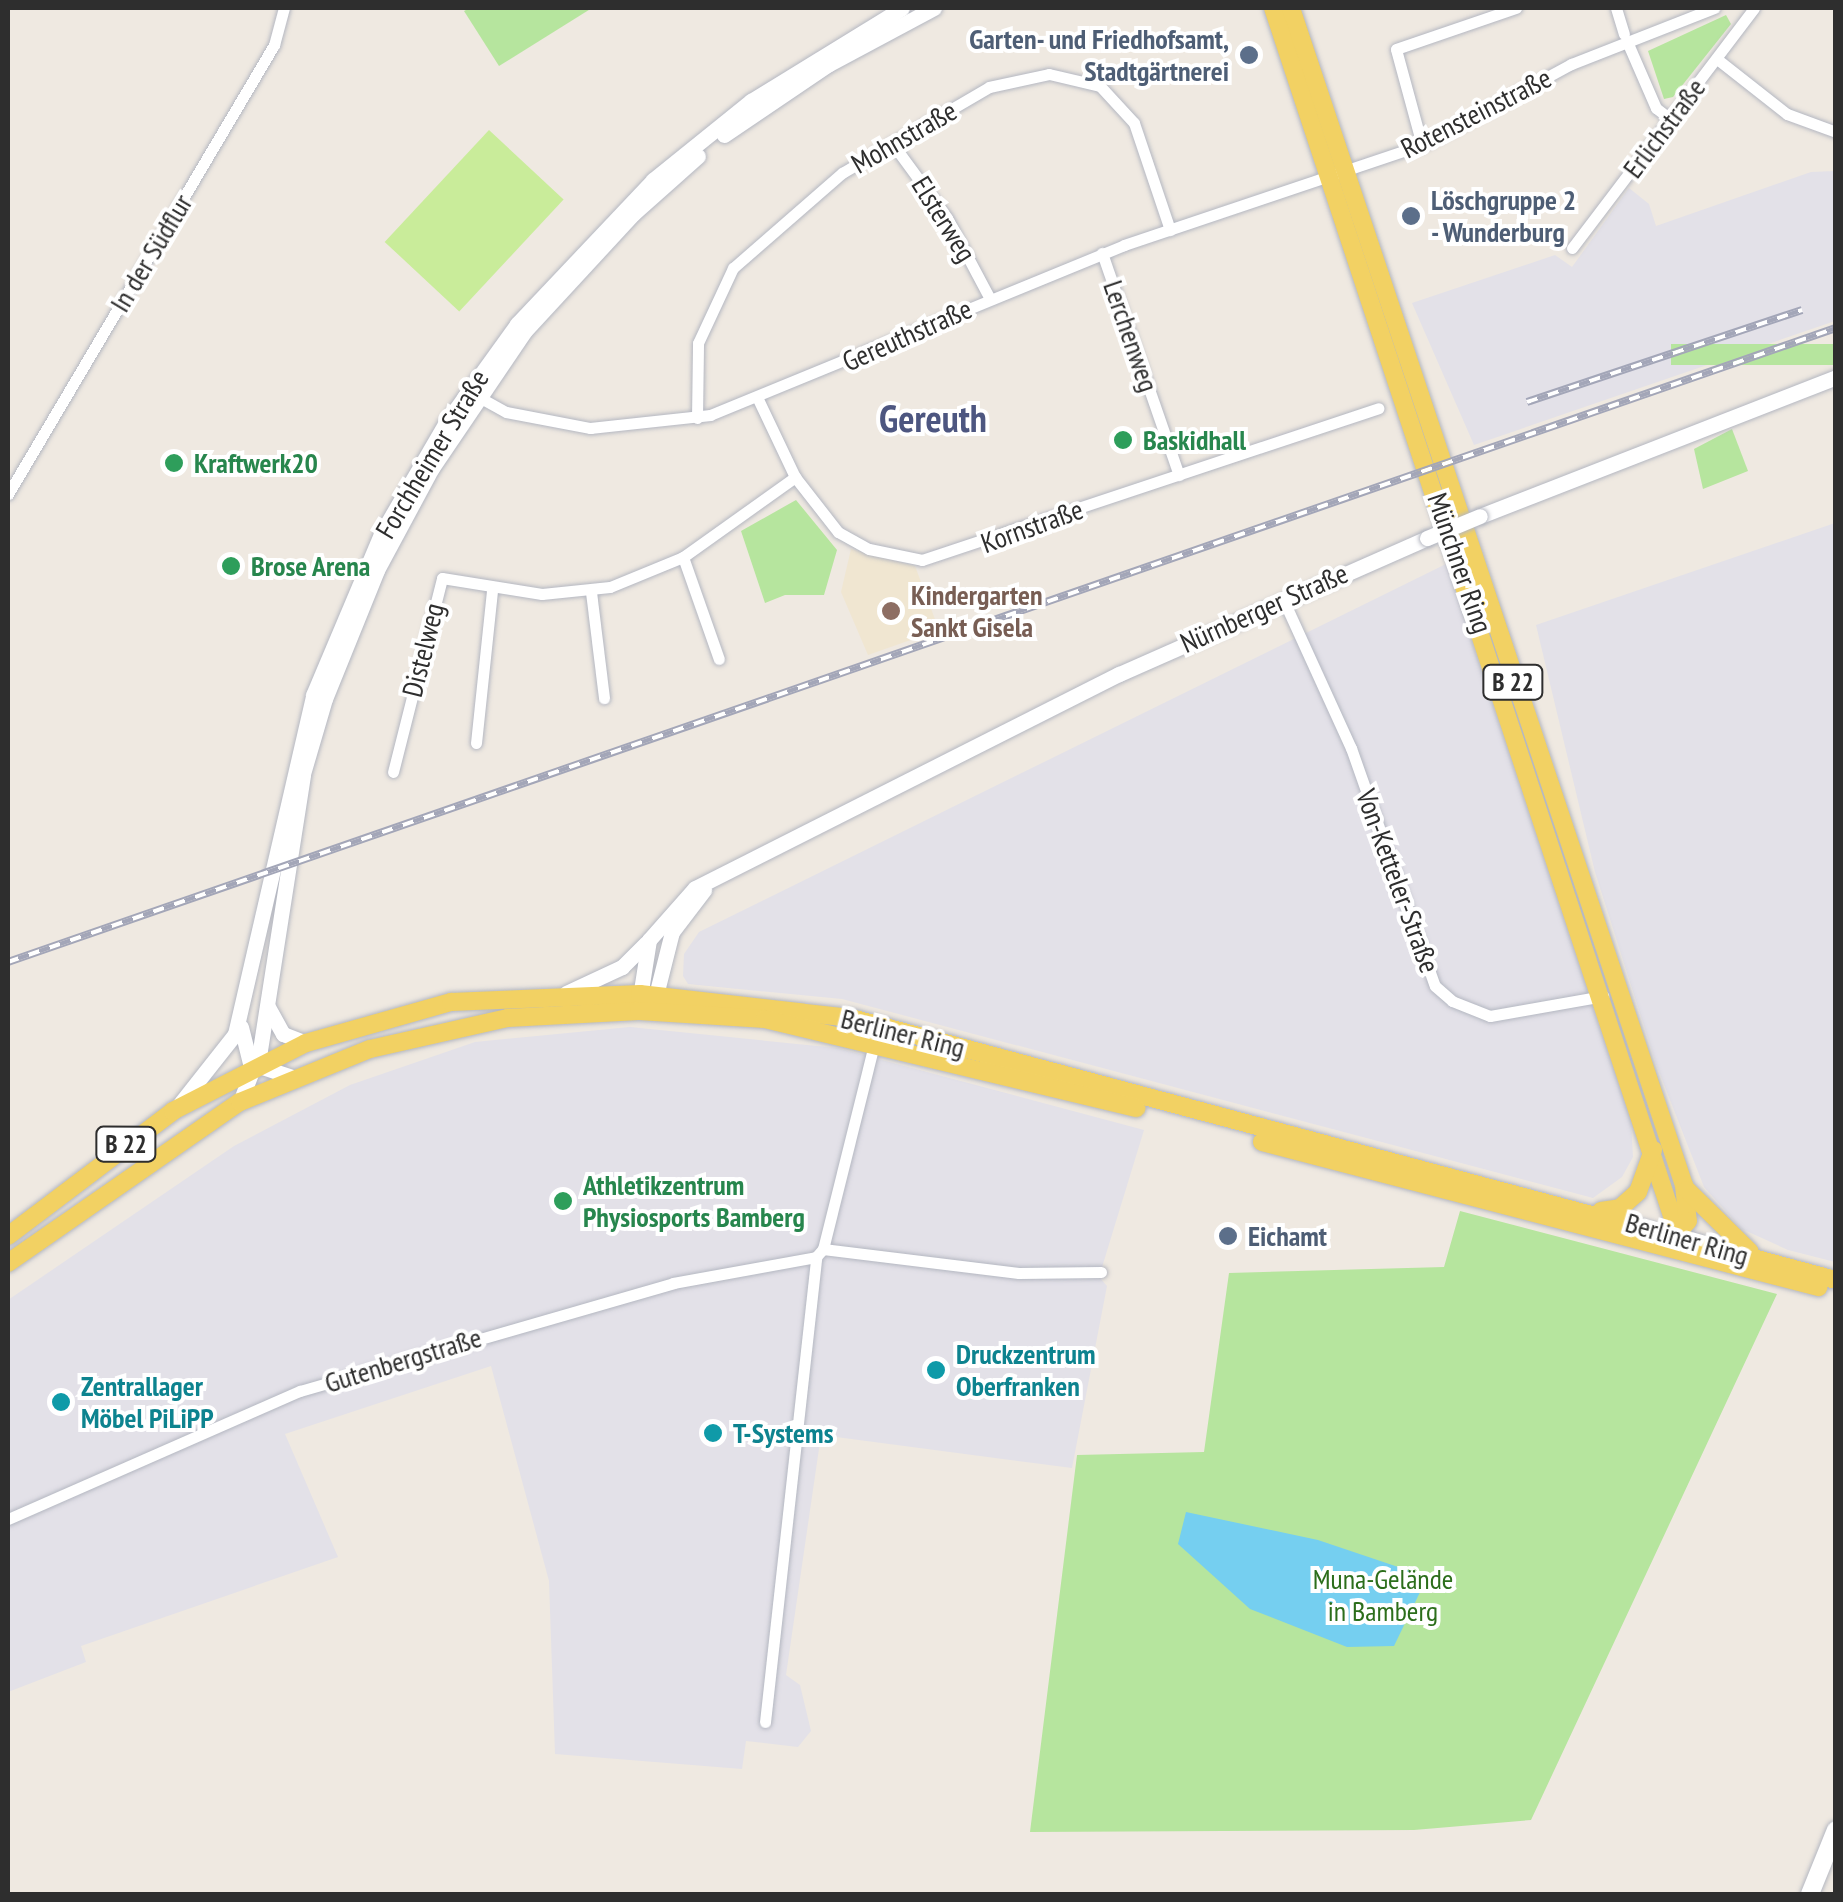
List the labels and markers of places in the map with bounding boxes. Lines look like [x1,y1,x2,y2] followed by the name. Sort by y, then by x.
[967,22,1229,88] place label: Garten- und Friedhofsamt, Stadtgärtnerei
[1238,44,1260,66] marker: Garten- und Friedhofsamt, Stadtgärtnerei
[1431,183,1576,249] place label: Löschgruppe 2 - Wunderburg
[1400,205,1422,227] marker: Löschgruppe 2 - Wunderburg
[1143,423,1246,457] place label: Baskidhall
[1112,429,1134,451] marker: Baskidhall
[194,446,318,480] place label: Kraftwerk20
[163,452,185,474] marker: Kraftwerk20
[251,549,371,583] place label: Brose Arena
[220,555,242,577] marker: Brose Arena
[911,578,1043,644] place label: Kindergarten Sankt Gisela
[880,600,902,622] marker: Kindergarten Sankt Gisela
[583,1168,805,1234] place label: Athletikzentrum Physiosports Bamberg
[552,1190,574,1212] marker: Athletikzentrum Physiosports Bamberg
[1248,1219,1327,1253] place label: Eichamt
[1217,1225,1239,1247] marker: Eichamt
[956,1337,1095,1403] place label: Druckzentrum Oberfranken
[925,1359,947,1381] marker: Druckzentrum Oberfranken
[81,1369,214,1435] place label: Zentrallager Möbel PiLiPP
[50,1391,72,1413] marker: Zentrallager Möbel PiLiPP
[733,1416,833,1450] place label: T-Systems
[702,1422,724,1444] marker: T-Systems

